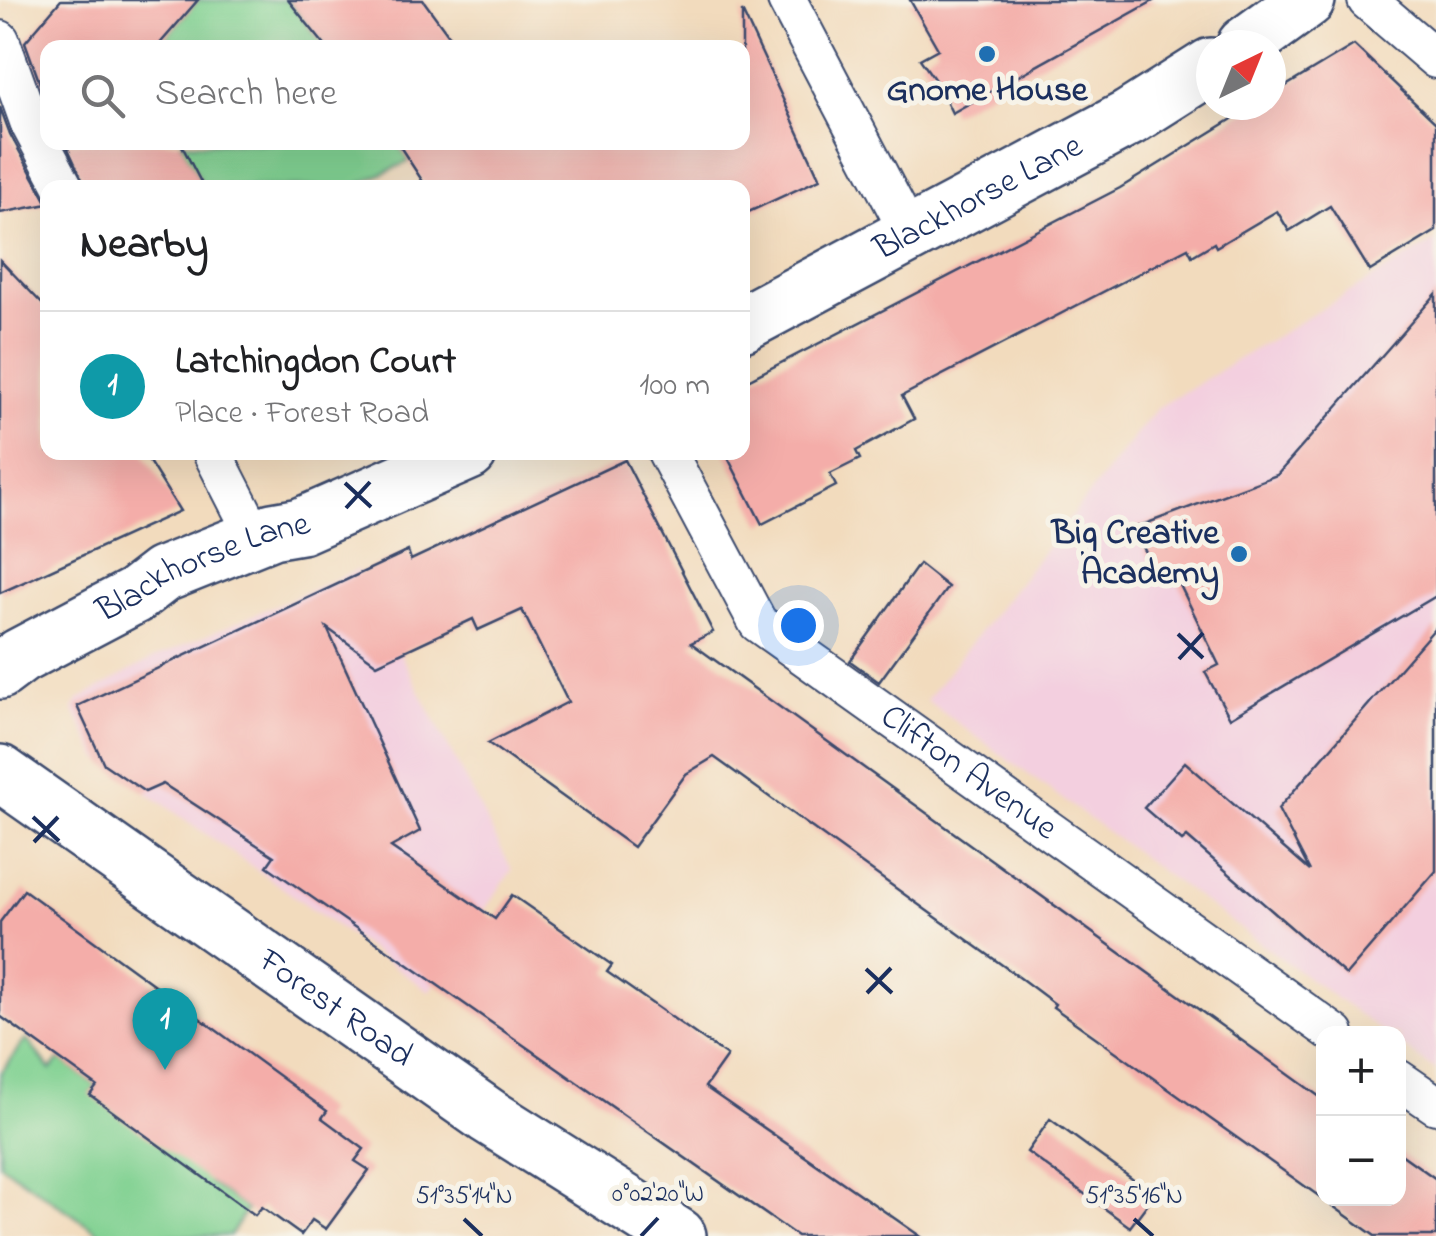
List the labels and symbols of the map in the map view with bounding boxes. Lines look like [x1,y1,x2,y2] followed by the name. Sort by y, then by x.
[1196,30,1286,120] north arrow
[976,43,998,65] marker: Gnome House
[887,66,1089,117] place label: Gnome House
[864,121,1092,275] street label: Blackhorse Lane
[87,499,319,637] street label: Blackhorse Lane
[1050,509,1220,601] place label: Big Creative Academy
[1228,543,1250,565] marker: Big Creative Academy
[773,600,824,651] your location
[869,692,1068,854] street label: Clifton Avenue
[247,936,423,1081] street label: Forest Road
[132,988,198,1070] pin: 1
[612,1177,704,1213] text: 0°02'20"W
[415,1179,513,1215] text: 51°35'14"N
[1085,1179,1183,1215] text: 51°35'16"N

